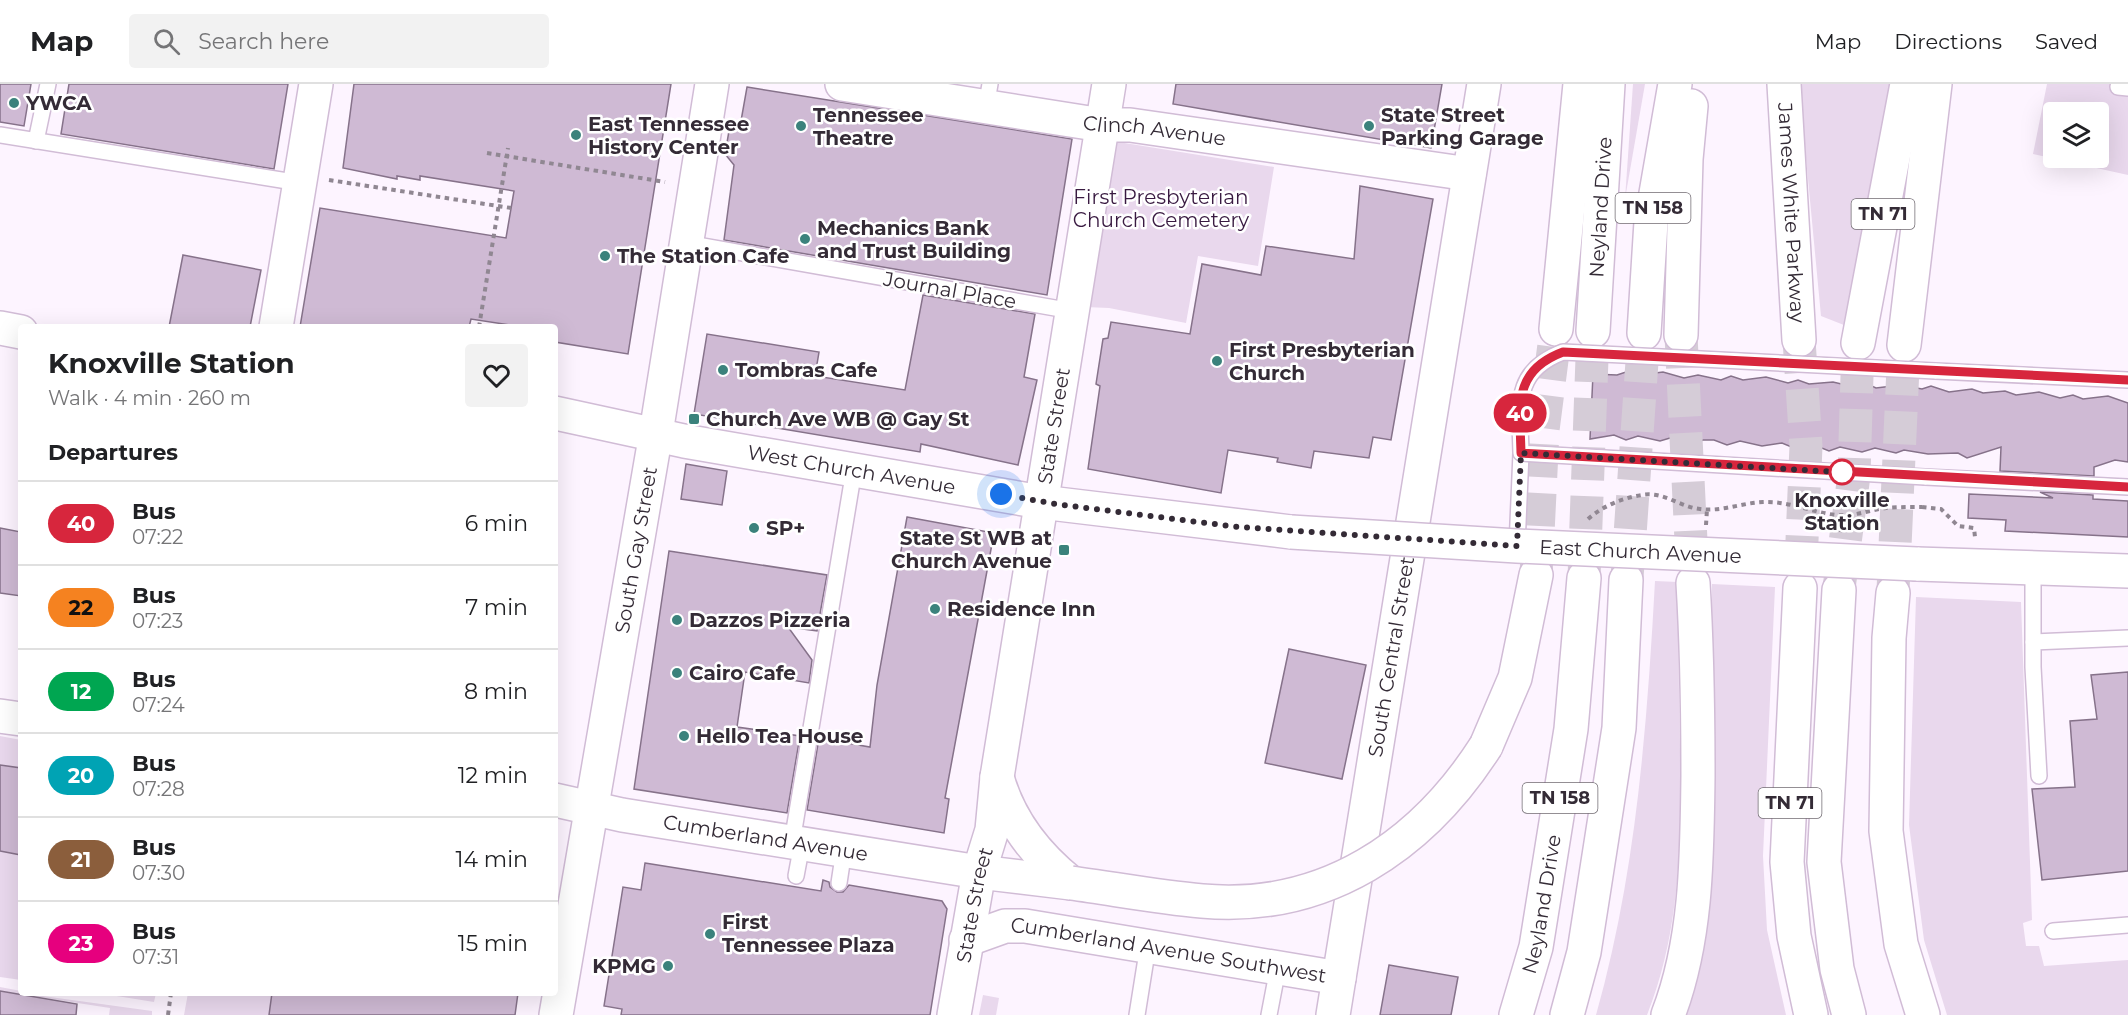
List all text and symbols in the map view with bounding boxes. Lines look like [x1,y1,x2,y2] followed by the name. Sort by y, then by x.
[129,14,549,68] search box
[30,24,93,58] text: Map
[150,25,183,58] icon: search
[198,28,329,55] text: Search here
[1815,29,1861,54] text: Map
[1894,29,2002,54] text: Directions
[2035,29,2098,54] text: Saved
[25,91,92,115] place label: YWCA
[7,96,21,110] marker: YWCA
[1773,101,1810,324] street label: James White Parkway
[2043,102,2109,168] map controls
[2043,102,2109,168] button: layers
[813,103,924,150] place label: Tennessee Theatre
[1381,103,1544,150] place label: State Street Parking Garage
[1081,110,1227,151] street label: Clinch Avenue
[588,112,749,159] place label: East Tennessee History Center
[794,119,808,133] marker: Tennessee Theatre
[1362,119,1376,133] marker: State Street Parking Garage
[569,128,583,142] marker: East Tennessee History Center
[1584,136,1617,278] street label: Neyland Drive
[1073,185,1249,232] park label: First Presbyterian Church Cemetery
[1616,193,1690,223] road number: TN 158
[1852,199,1914,229] road number: TN 71
[817,216,1011,263] place label: Mechanics Bank and Trust Building
[798,232,812,246] marker: Mechanics Bank and Trust Building
[617,244,789,268] place label: The Station Cafe
[598,249,612,263] marker: The Station Cafe
[881,266,1018,313] street label: Journal Place
[1229,338,1415,385] place label: First Presbyterian Church
[465,344,528,407] button: heart
[48,346,295,380] text: Knoxville Station
[1210,354,1224,368] marker: First Presbyterian Church
[735,358,878,382] place label: Tombras Cafe
[716,363,730,377] marker: Tombras Cafe
[1033,366,1075,486] street label: State Street
[48,386,251,410] text: Walk · 4 min · 260 m
[1493,394,1547,432] line badge: 40
[1506,401,1534,426] text: 40
[706,407,970,431] place label: Church Ave WB @ Gay St
[687,412,701,426] marker: Church Ave WB @ Gay St
[48,439,178,466] text: Departures
[746,440,957,499] street label: West Church Avenue
[1829,459,1855,485] marker: Knoxville Station
[610,465,662,635] street label: South Gay Street
[986,479,1016,509] your location
[1794,488,1890,535] place label: Knoxville Station
[132,498,176,525] text: Bus
[465,510,528,537] text: 6 min
[67,511,95,536] text: 40
[766,516,805,540] place label: SP+
[747,521,761,535] marker: SP+
[132,525,183,549] text: 07:22
[891,526,1052,573] place label: State St WB at Church Avenue
[1539,535,1742,568] street label: East Church Avenue
[1057,543,1071,557] marker: State St WB at Church Avenue
[1363,555,1419,759] street label: South Central Street
[132,582,176,609] text: Bus
[465,594,528,621] text: 7 min
[69,595,93,620] text: 22
[947,597,1095,621] place label: Residence Inn
[928,602,942,616] marker: Residence Inn
[689,608,851,632] place label: Dazzos Pizzeria
[132,609,183,633] text: 07:23
[670,613,684,627] marker: Dazzos Pizzeria
[689,661,796,685] place label: Cairo Cafe
[132,666,176,693] text: Bus
[670,666,684,680] marker: Cairo Cafe
[464,678,528,705] text: 8 min
[71,679,91,704] text: 12
[132,693,185,717] text: 07:24
[696,724,863,748] place label: Hello Tea House
[677,729,691,743] marker: Hello Tea House
[132,750,176,777] text: Bus
[458,762,528,789] text: 12 min
[68,763,94,788] text: 20
[132,777,185,801] text: 07:28
[1522,783,1598,813] road number: TN 158
[1758,788,1822,818] road number: TN 71
[661,810,870,866] street label: Cumberland Avenue
[1517,833,1566,977] street label: Neyland Drive
[132,834,176,861] text: Bus
[951,844,998,965] street label: State Street
[456,846,528,873] text: 14 min
[71,847,91,872] text: 21
[132,861,185,885] text: 07:30
[722,910,895,957] place label: First Tennessee Plaza
[1011,914,1328,988] street label: Cumberland Avenue Southwest
[132,918,176,945] text: Bus
[703,927,717,941] marker: First Tennessee Plaza
[458,930,528,957] text: 15 min
[69,931,93,956] text: 23
[132,945,179,969] text: 07:31
[592,954,656,978] place label: KPMG
[661,959,675,973] marker: KPMG

